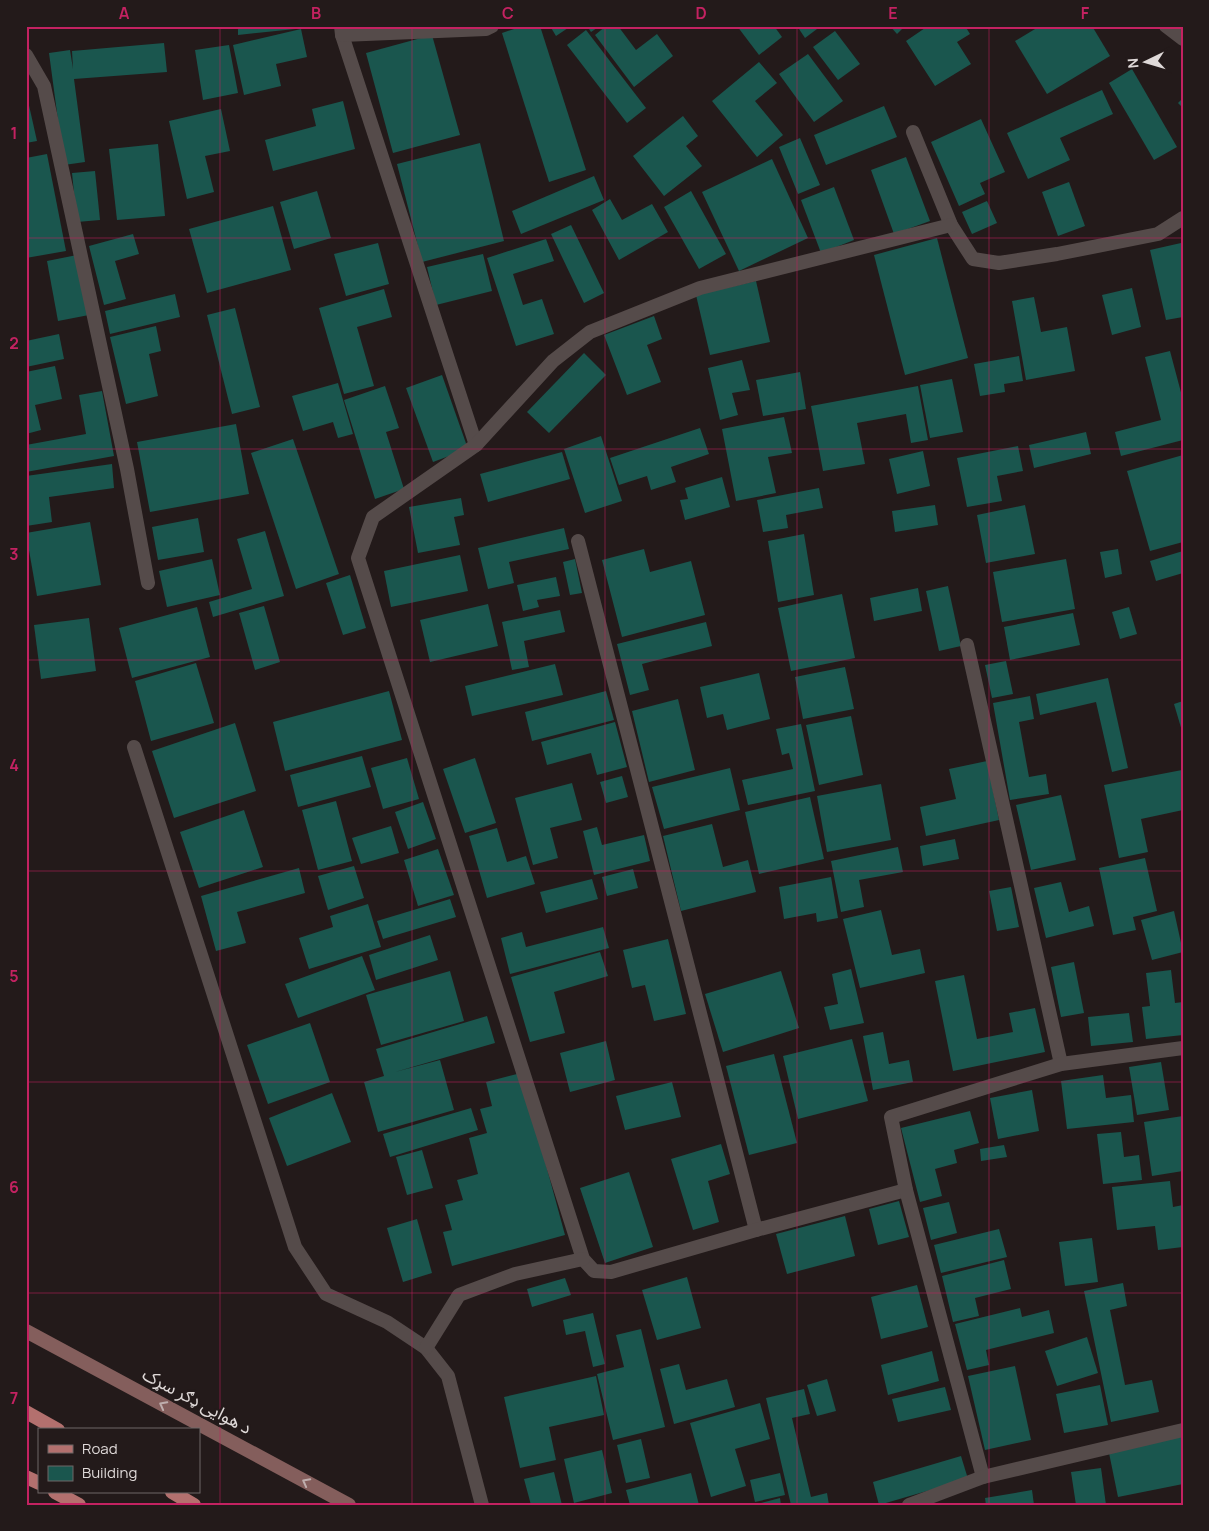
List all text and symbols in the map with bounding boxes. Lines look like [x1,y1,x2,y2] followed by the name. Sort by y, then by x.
[119,2,130,24] text: A
[311,2,321,24] text: B
[502,2,514,24] text: C
[695,2,707,24] text: D
[888,2,898,24] text: E
[1081,2,1090,24] text: F
[1122,38,1172,88] north arrow
[1123,57,1142,69] text: N
[10,122,18,144] text: 1
[9,332,19,354] text: 2
[9,543,19,565] text: 3
[9,754,19,776] text: 4
[9,965,19,987] text: 5
[9,1176,19,1198] text: 6
[139,1361,256,1439] street label: د هوایی ډګر سړک
[10,1387,18,1409] text: 7
[160,1401,169,1411] one-way arrow
[38,1428,200,1494] legend
[82,1438,118,1459] text: Road
[82,1462,137,1483] text: Building
[303,1478,312,1488] one-way arrow

